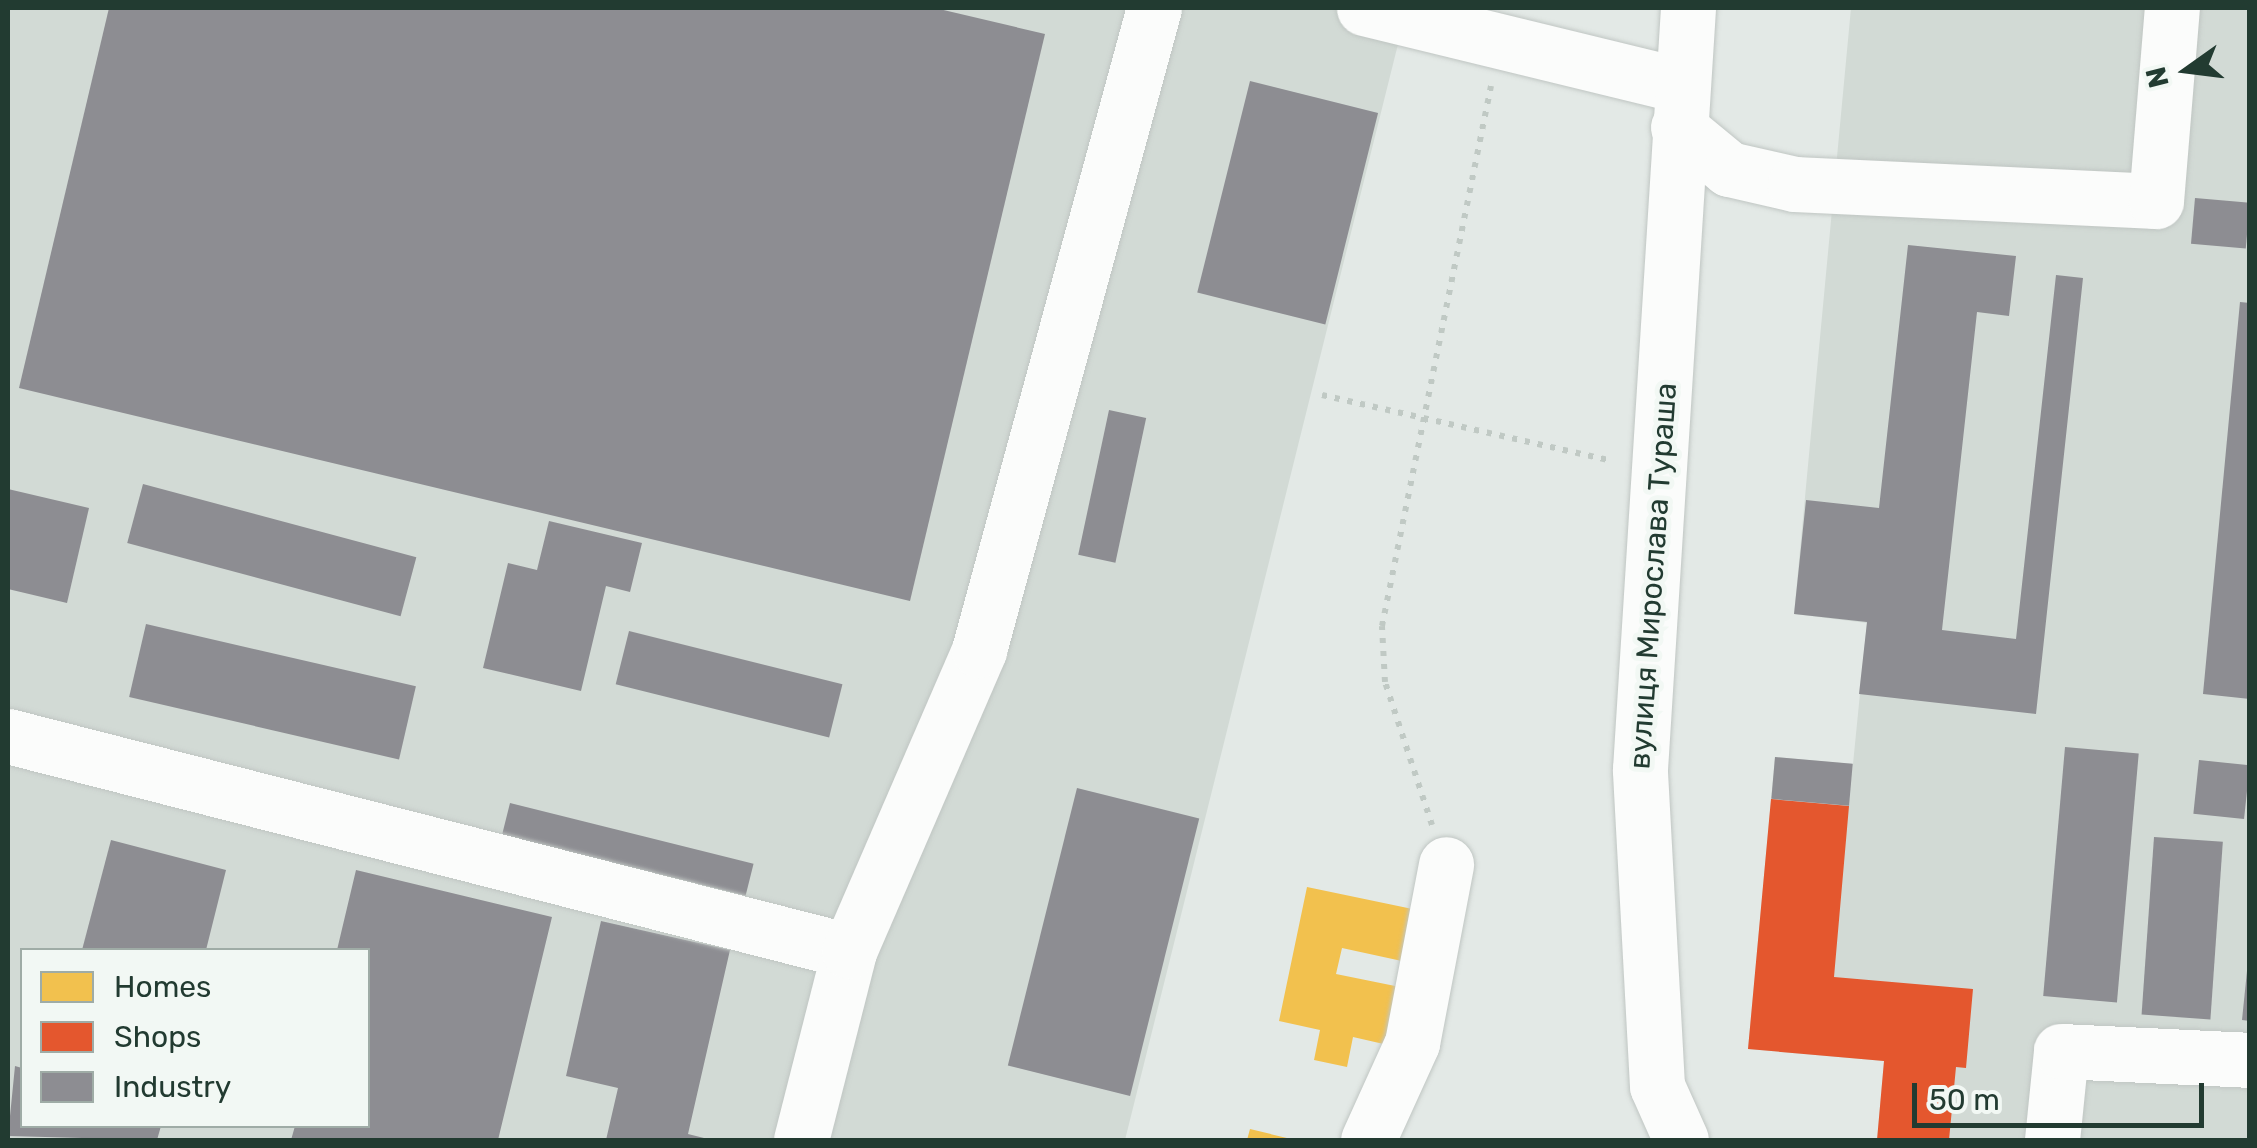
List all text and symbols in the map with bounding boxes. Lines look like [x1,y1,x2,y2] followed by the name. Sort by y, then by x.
[2137,20,2237,120] north arrow
[2139,64,2176,91] text: N
[1622,382,1684,770] street label: вулиця Мирослава Тураша
[20,948,370,1128] legend
[114,969,211,1005] text: Homes
[114,1019,201,1055] text: Shops
[1917,1063,2210,1125] scale bar
[114,1069,231,1105] text: Industry
[1929,1082,2000,1118] text: 50 m

